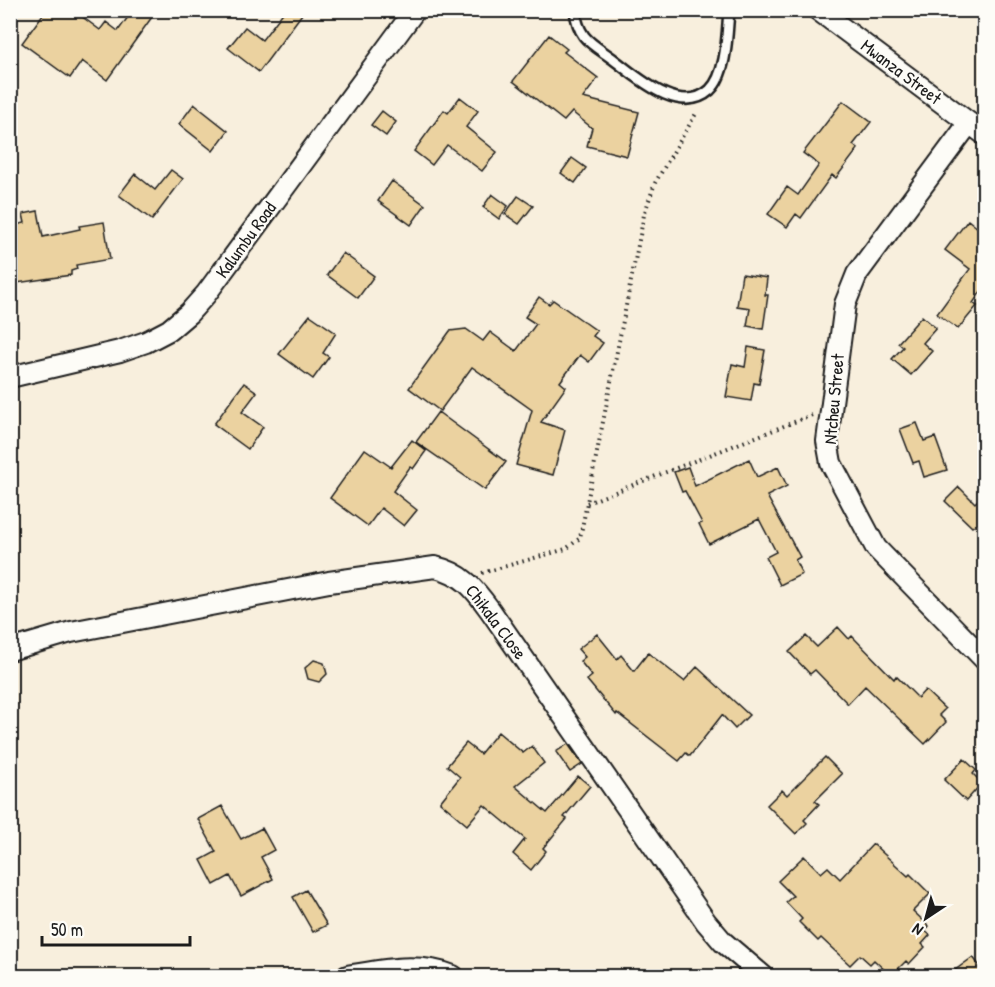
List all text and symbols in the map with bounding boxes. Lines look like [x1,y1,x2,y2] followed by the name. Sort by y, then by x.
[856,33,947,111] street label: Mwanza Street
[209,196,282,283] street label: Kalumbu Road
[817,352,850,445] street label: Ntcheu Street
[460,579,533,664] street label: Chikala Close
[896,888,956,948] north arrow
[42,909,190,947] scale bar
[51,917,83,942] text: 50 m
[907,918,927,942] text: N

